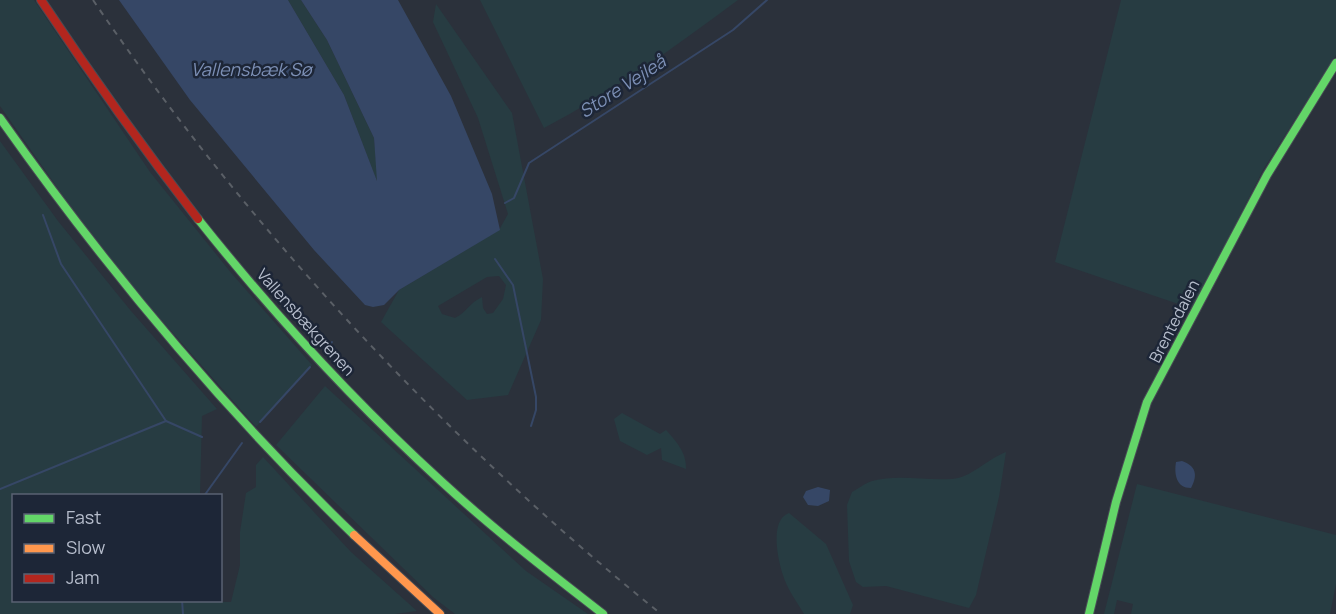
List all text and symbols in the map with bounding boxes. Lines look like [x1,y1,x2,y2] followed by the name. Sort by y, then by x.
[574,49,671,123] water label: Store Vejleå
[191,57,314,81] water label: Vallensbæk Sø
[252,264,360,380] street label: Vallensbækgrenen
[1144,276,1204,366] street label: Brentedalen
[12,494,222,602] legend
[66,505,101,529] text: Fast
[66,535,106,559] text: Slow
[66,565,100,589] text: Jam

